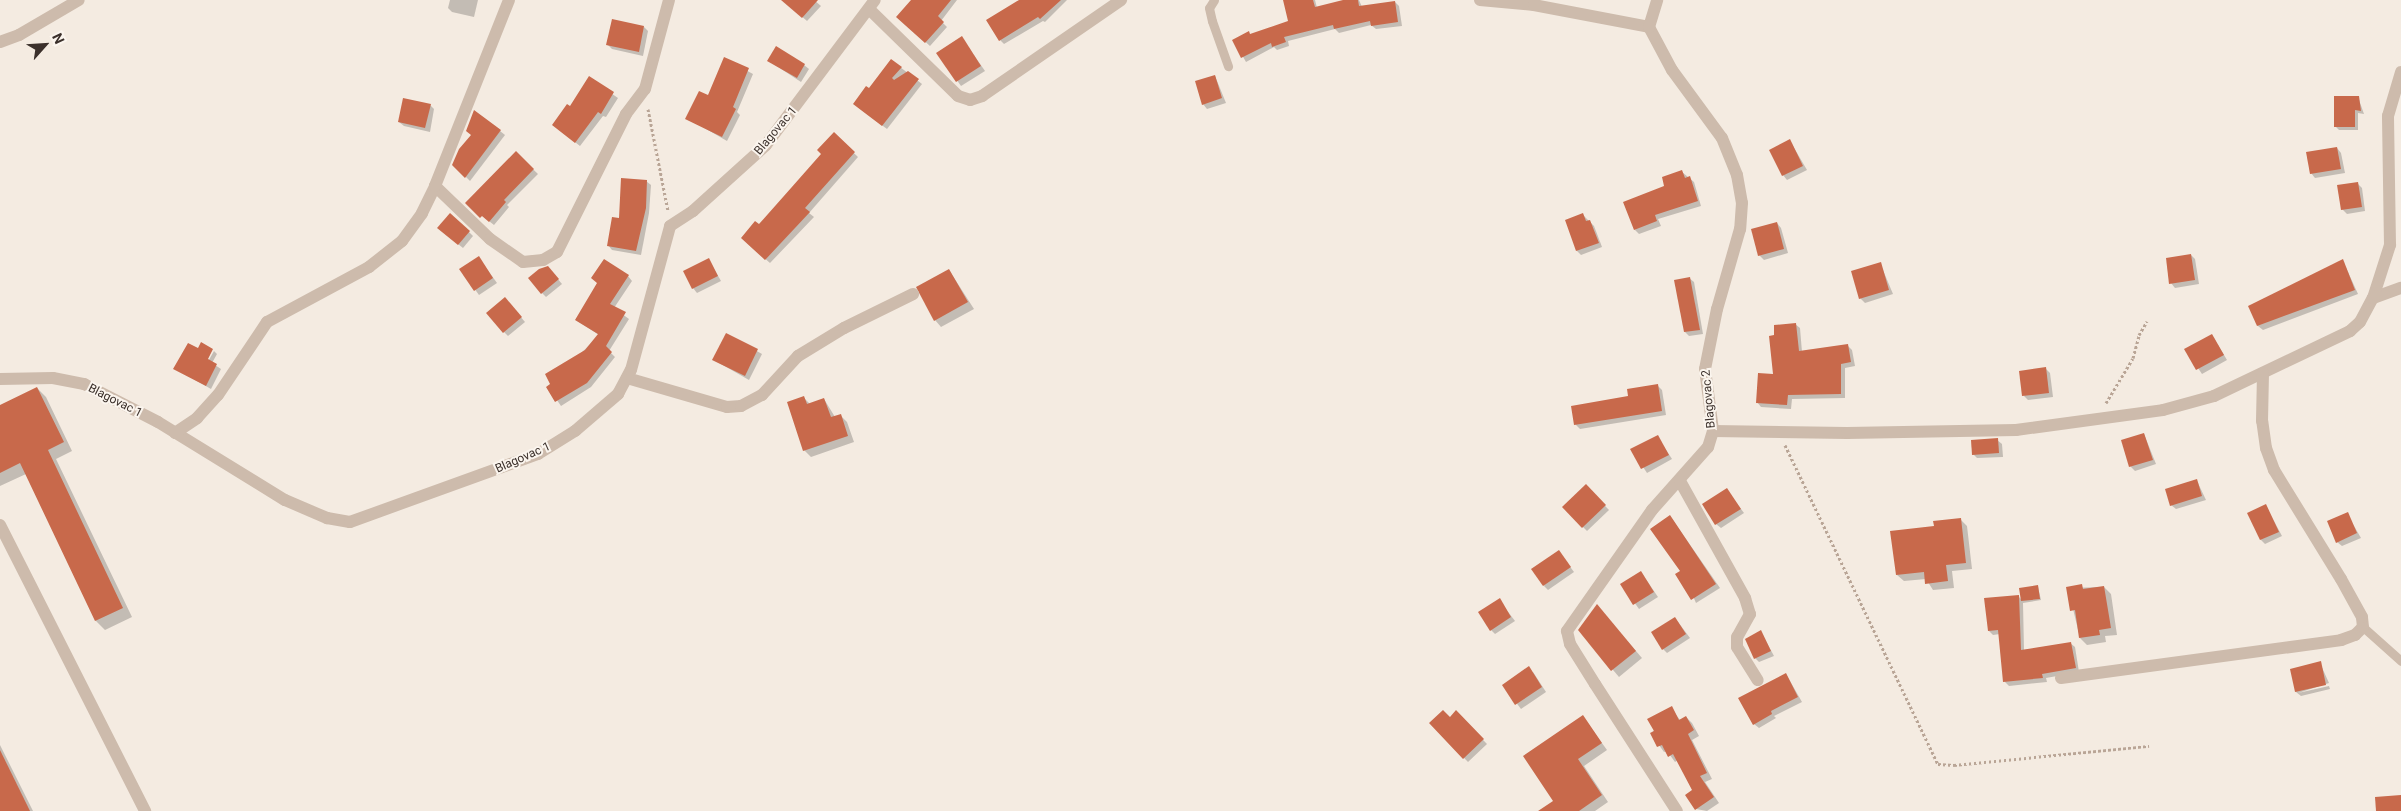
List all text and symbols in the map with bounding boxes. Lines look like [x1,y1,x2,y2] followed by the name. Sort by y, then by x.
[20,20,70,70] north arrow
[49,30,68,46] text: N
[752,104,800,158] street label: Blagovac 1
[1699,369,1719,429] street label: Blagovac 2
[86,381,144,421] street label: Blagovac 1
[493,439,553,477] street label: Blagovac 1

